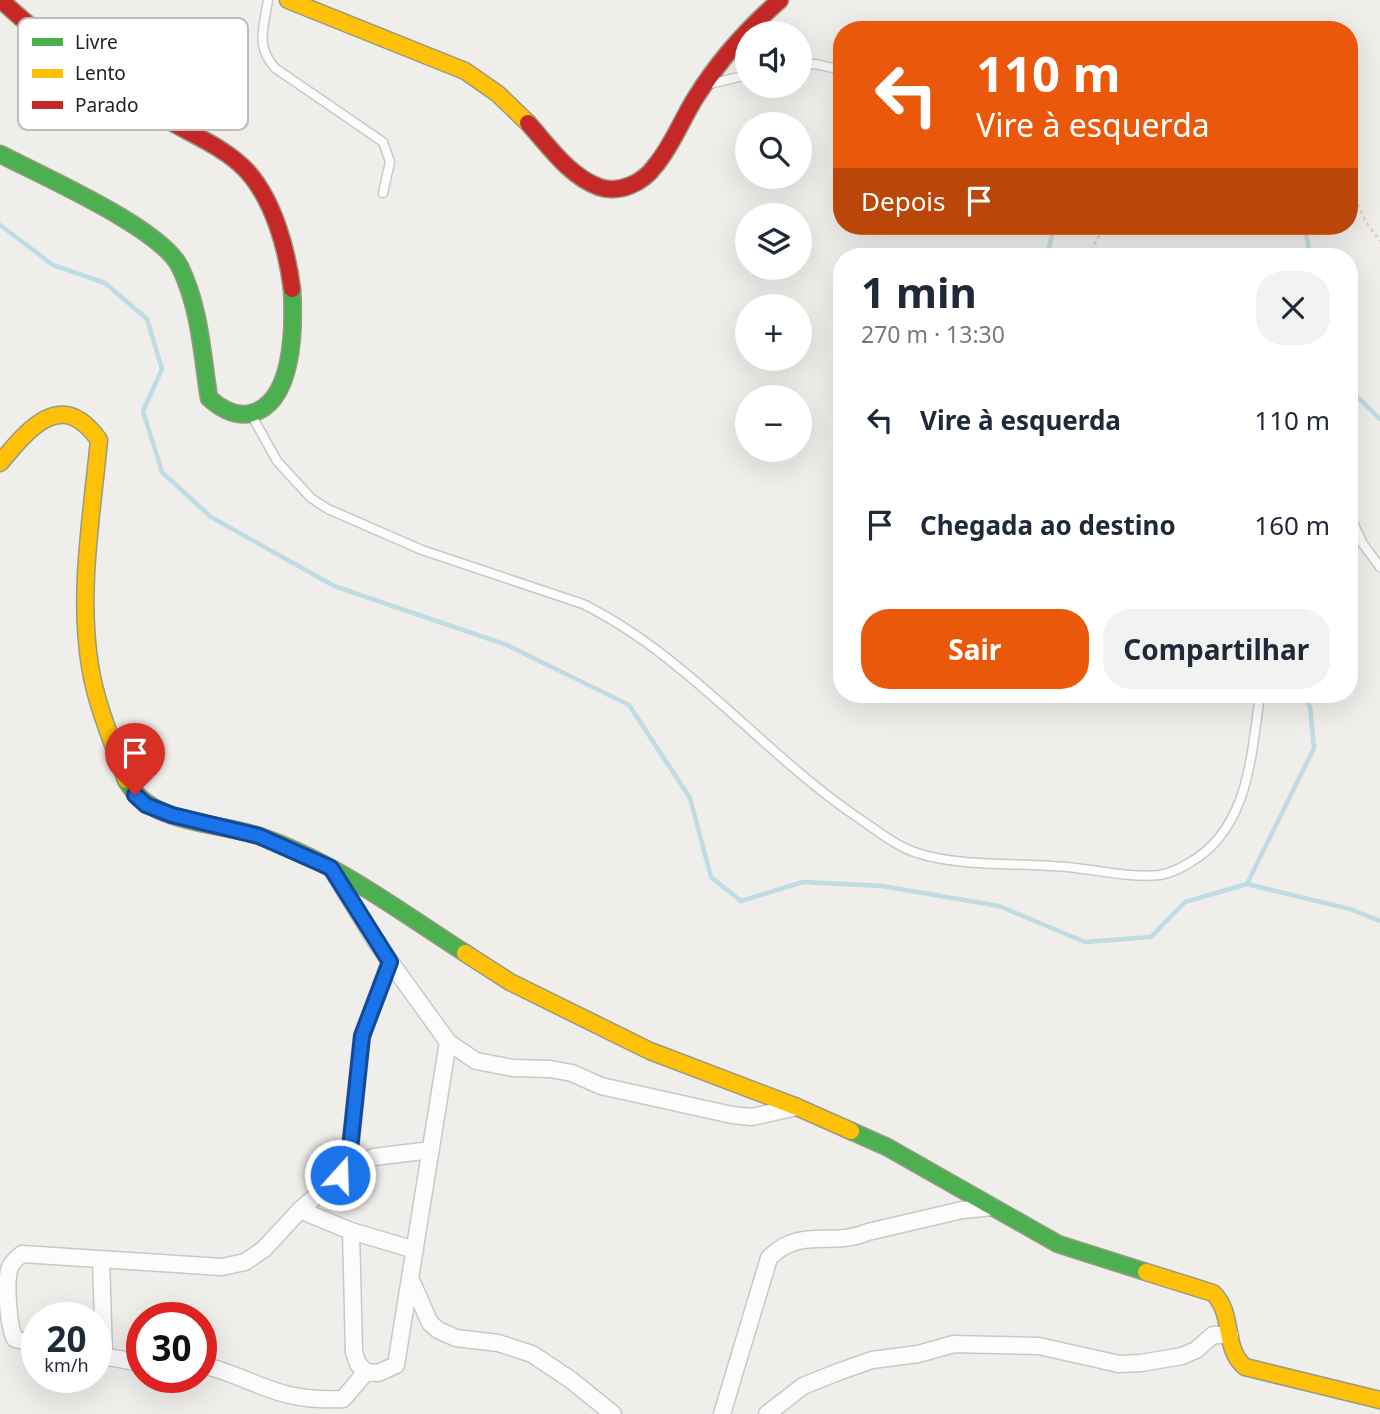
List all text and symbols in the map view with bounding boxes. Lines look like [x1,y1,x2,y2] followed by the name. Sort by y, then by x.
[18,18,248,130] legend
[735,21,812,462] map controls
[735,21,812,98] button: sound
[75,29,118,55] text: Livre
[976,40,1121,106] text: 110 m
[861,49,952,140] icon: left
[75,60,126,86] text: Lento
[75,92,138,118] text: Parado
[976,103,1210,146] text: Vire à esquerda
[735,112,812,189] button: search
[960,182,998,220] icon: arrive
[861,183,946,219] text: Depois
[735,203,812,280] button: layers
[861,263,977,320] text: 1 min
[1256,271,1330,345] button: close
[735,294,812,371] button: +
[861,318,1005,350] text: 270 m · 13:30
[735,385,812,462] button: −
[861,401,899,439] icon: left
[920,402,1121,438] text: Vire à esquerda
[1254,402,1330,438] text: 110 m
[861,506,899,544] icon: arrive
[920,507,1176,543] text: Chegada ao destino
[1254,507,1330,543] text: 160 m
[861,609,1089,689] button: Sair
[1103,609,1330,689] button: Compartilhar
[105,723,165,795] pin
[116,734,154,772] icon: arrive
[303,1138,377,1212] position arrow
[126,1302,217,1393] speed limit sign: 30
[46,1315,87,1362] text: 20
[44,1353,89,1377] text: km/h

